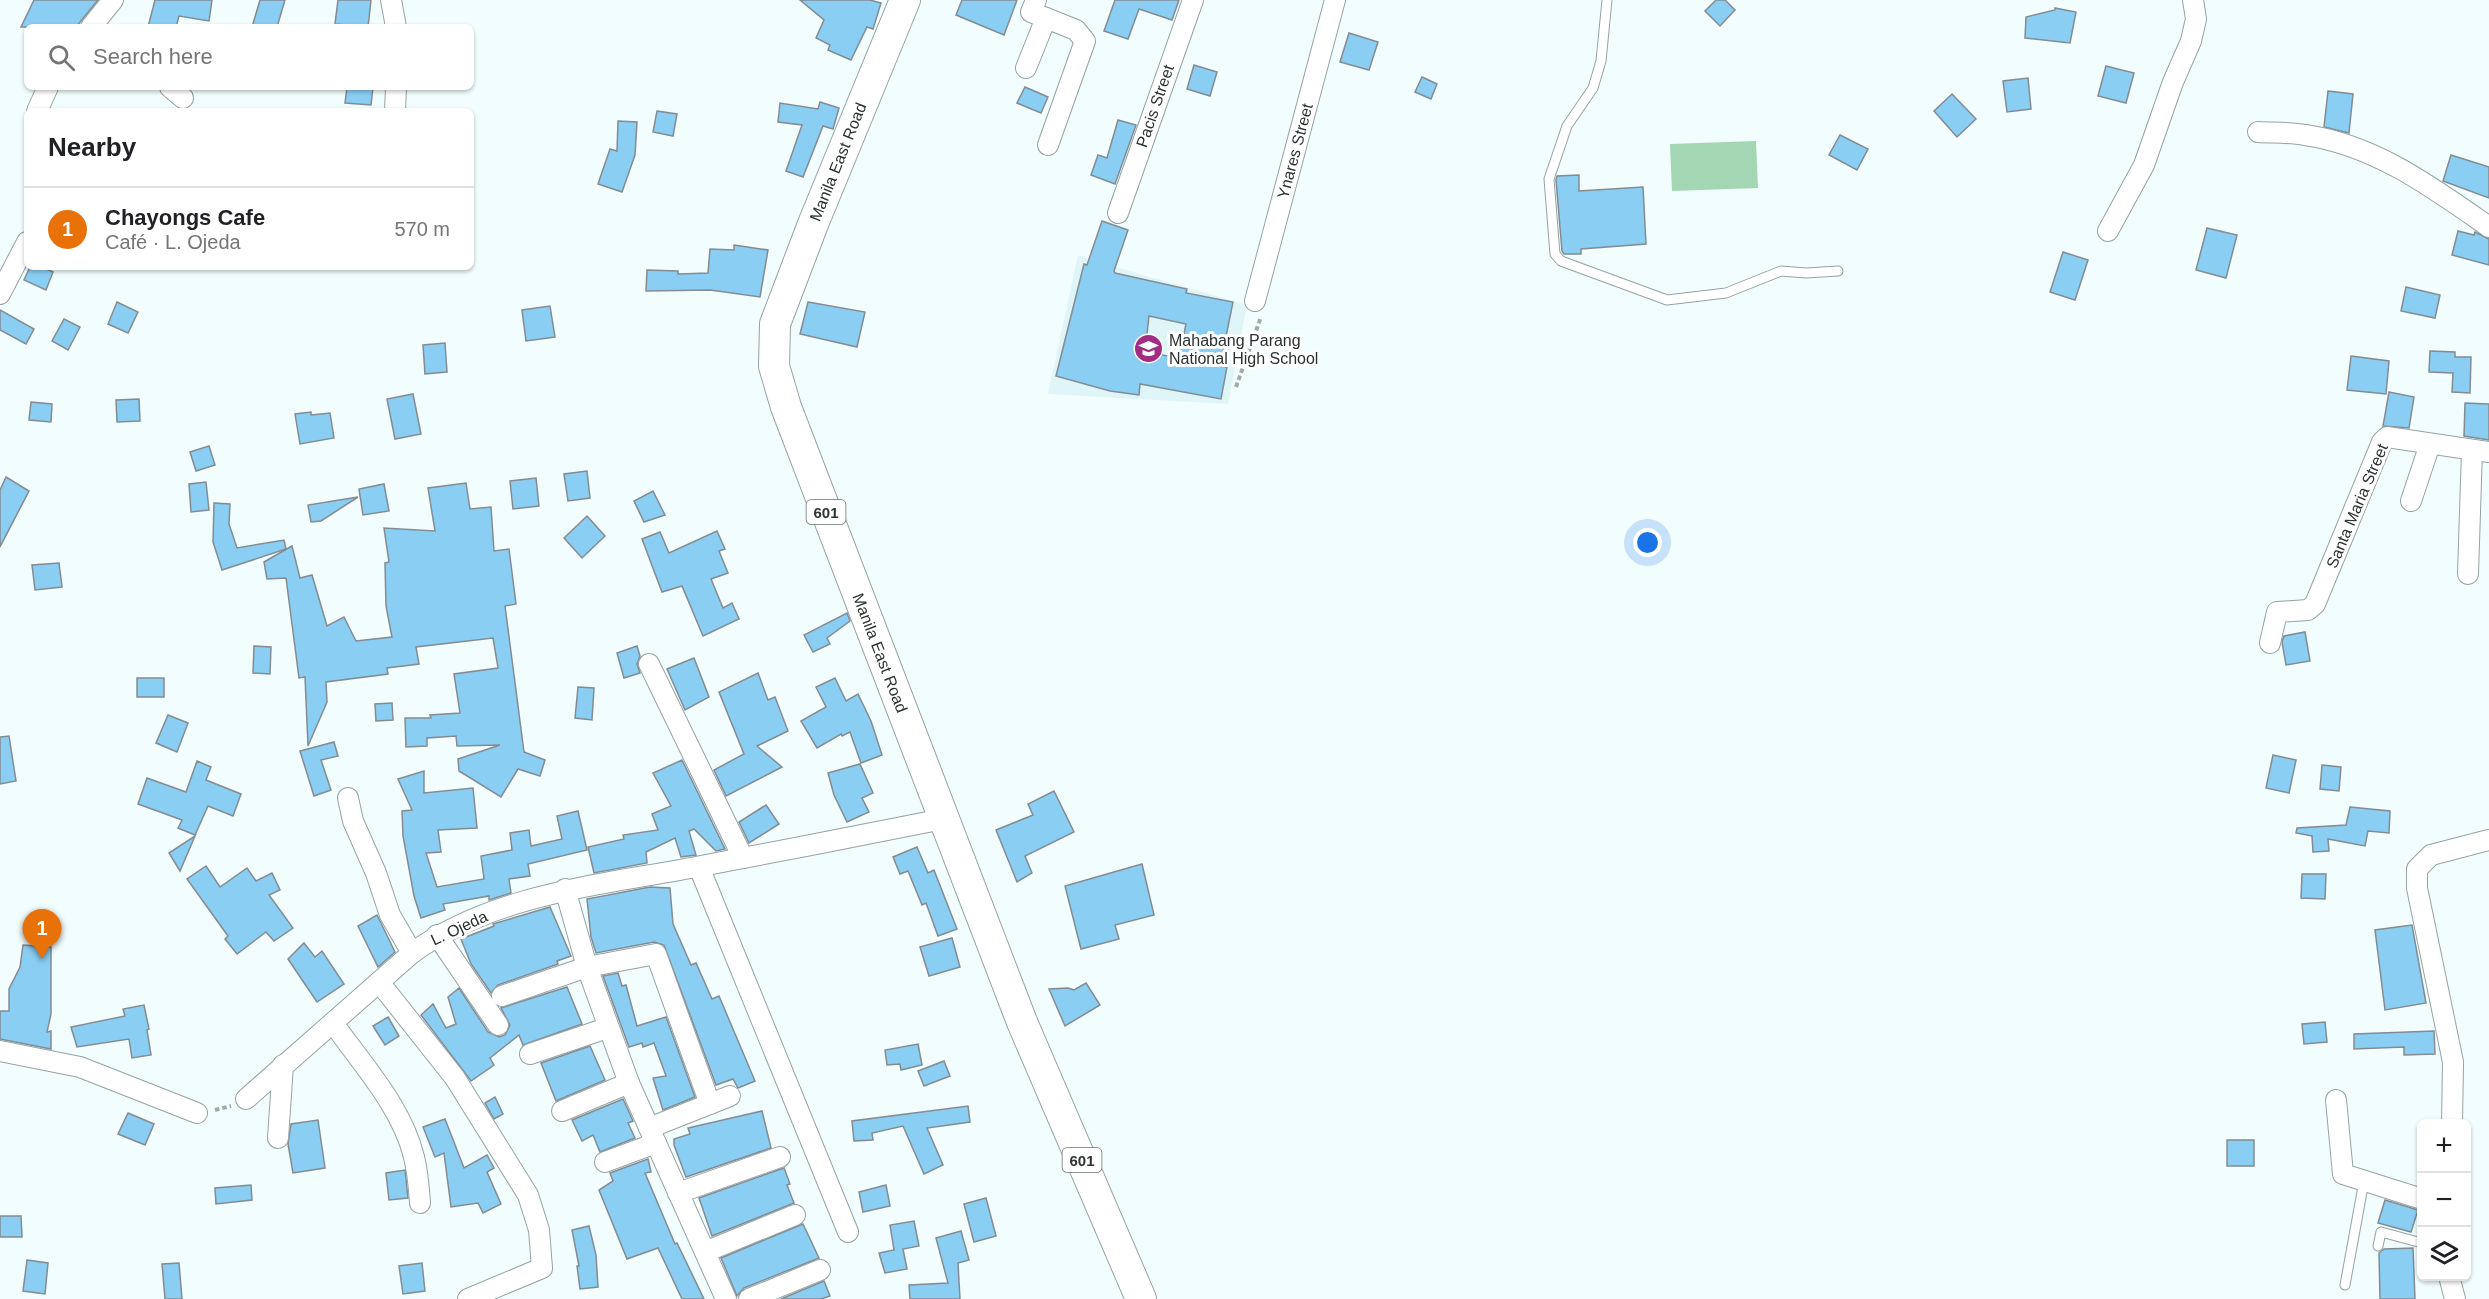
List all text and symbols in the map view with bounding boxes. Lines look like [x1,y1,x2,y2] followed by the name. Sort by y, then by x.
[24,24,474,90] search box
[45,41,78,74] icon: search
[93,44,213,69] text: Search here
[1133,62,1177,150] street label: Pacis Street
[806,100,870,224] street label: Manila East Road
[1274,101,1316,200] street label: Ynares Street
[48,132,136,162] text: Nearby
[105,205,265,230] text: Chayongs Cafe
[62,218,73,240] text: 1
[394,218,450,240] text: 570 m
[105,231,241,253] text: Café · L. Ojeda
[1169,332,1318,367] place label: Mahabang Parang National High School
[1132,333,1164,365] school or university icon: Mahabang Parang National High School
[2323,441,2391,571] street label: Santa Maria Street
[806,500,846,524] road number: 601
[1633,528,1662,557] your location
[849,591,911,715] street label: Manila East Road
[428,907,490,948] street label: L. Ojeda
[22,910,62,959] pin: 1
[2417,1119,2471,1281] map controls
[2417,1119,2471,1173] button: +
[1062,1148,1102,1172] road number: 601
[2417,1173,2471,1227] button: −
[2417,1227,2471,1281] button: layers

